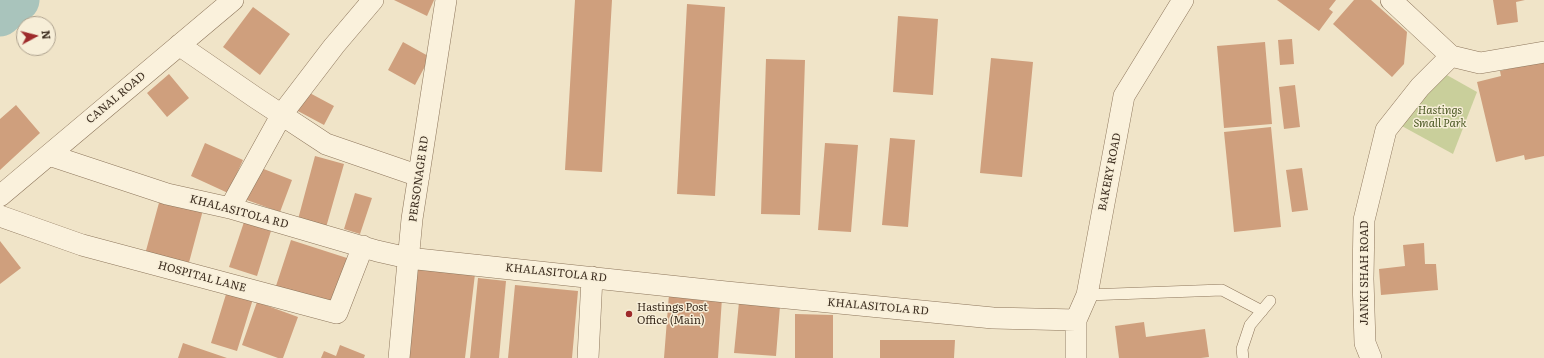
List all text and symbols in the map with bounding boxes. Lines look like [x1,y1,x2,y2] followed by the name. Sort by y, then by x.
[16,16,56,56] north arrow
[38,29,55,40] text: N
[84,69,148,127] street label: CANAL ROAD
[1414,104,1466,130] park label: Hastings Small Park
[1096,132,1124,212] street label: BAKERY ROAD
[406,135,432,223] street label: PERSONAGE RD
[188,192,290,232] street label: KHALASITOLA RD
[1358,221,1372,325] street label: JANKI SHAH ROAD
[156,259,248,295] street label: HOSPITAL LANE
[505,261,607,285] street label: KHALASITOLA RD
[827,296,929,318] street label: KHALASITOLA RD
[637,301,708,327] place label: Hastings Post Office (Main)
[624,309,634,319] marker: Hastings Post Office (Main)

